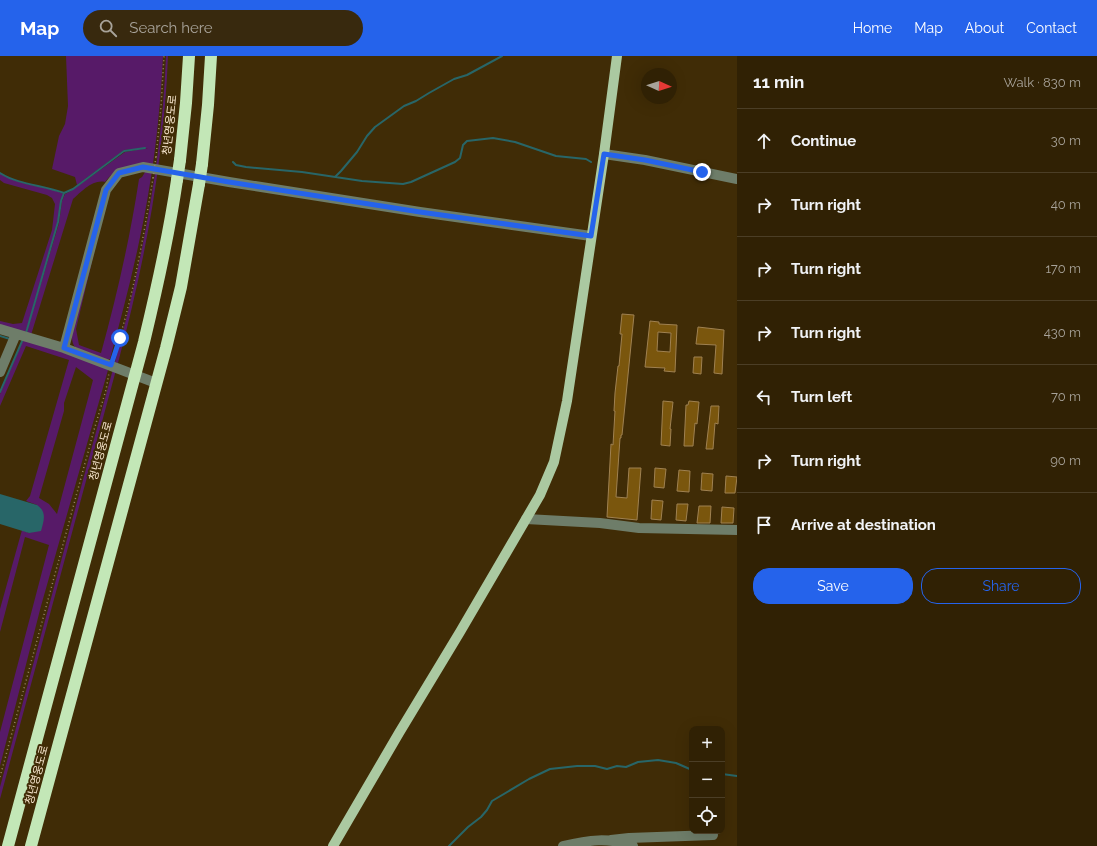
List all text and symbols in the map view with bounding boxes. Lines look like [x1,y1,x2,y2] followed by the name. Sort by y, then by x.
[83,10,363,46] search box
[20,17,59,39] text: Map
[97,17,119,39] icon: search
[129,19,213,37] text: Search here
[853,20,892,36] text: Home
[914,20,943,36] text: Map
[965,20,1004,36] text: About
[1026,20,1077,36] text: Contact
[641,68,677,104] north arrow
[753,72,804,92] text: 11 min
[1004,75,1081,90] text: Walk · 830 m
[160,94,180,156] street label: 청년영웅도로
[753,130,775,152] icon: ahead
[791,132,856,150] text: Continue
[1051,133,1081,148] text: 30 m
[693,163,711,181] route end
[753,194,775,216] icon: right
[791,196,861,214] text: Turn right
[1051,197,1081,212] text: 40 m
[753,258,775,280] icon: right
[791,260,861,278] text: Turn right
[1045,261,1081,276] text: 170 m
[753,322,775,344] icon: right
[791,324,861,342] text: Turn right
[1044,325,1081,340] text: 430 m
[111,329,129,347] route start
[753,386,775,408] icon: left
[791,388,852,406] text: Turn left
[1051,389,1081,404] text: 70 m
[87,420,115,482] street label: 청년영웅도로
[753,450,775,472] icon: right
[791,452,861,470] text: Turn right
[1050,453,1081,468] text: 90 m
[753,514,775,536] icon: arrive
[791,516,936,534] text: Arrive at destination
[753,568,913,604] button: Save
[921,568,1081,604] button: Share
[689,726,725,834] map controls
[689,726,725,762] button: +
[23,744,51,806] street label: 청년영웅도로
[689,762,725,798] button: −
[689,798,725,834] button: locate

